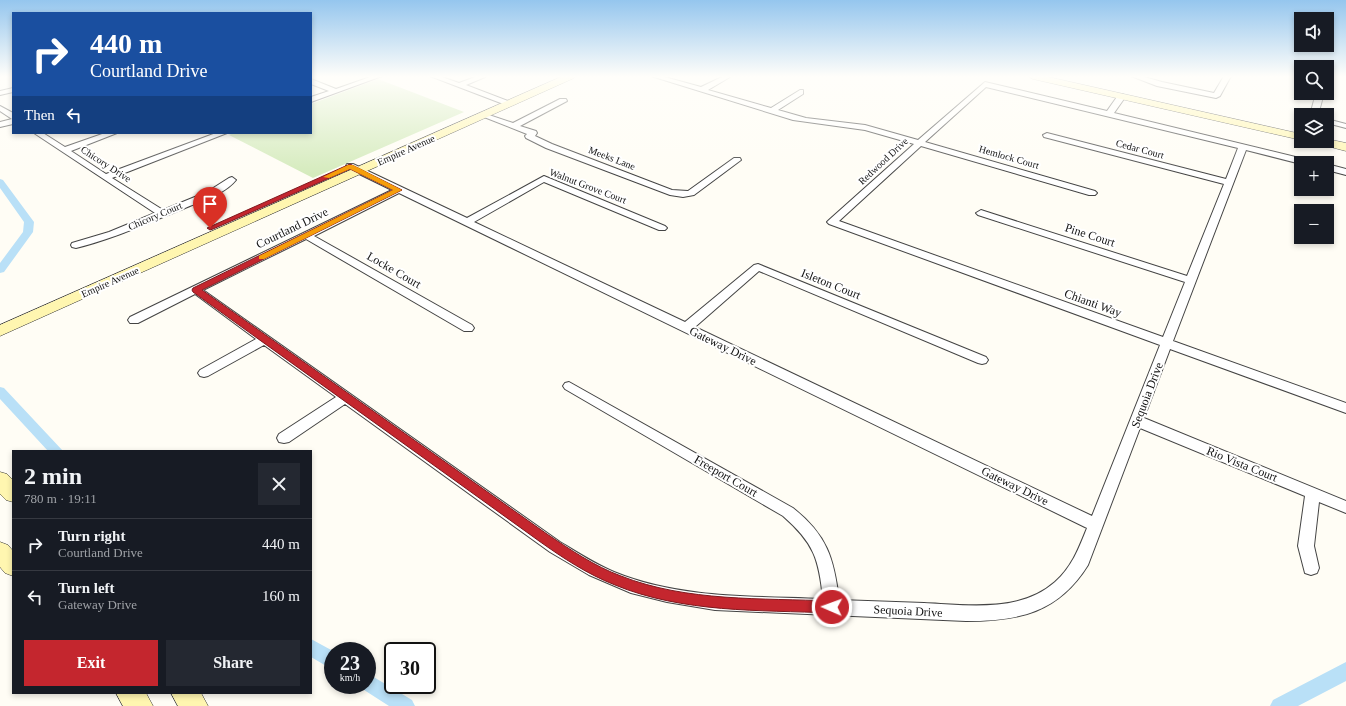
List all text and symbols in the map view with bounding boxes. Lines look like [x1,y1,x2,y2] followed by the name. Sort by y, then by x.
[1294,12,1334,244] map controls
[1294,12,1334,52] button: sound
[24,28,76,80] icon: right
[90,28,162,59] text: 440 m
[1294,60,1334,100] button: search
[90,61,207,81] text: Courtland Drive
[63,104,85,126] icon: left
[24,107,55,123] text: Then
[1294,108,1334,148] button: layers
[376,132,437,168] street label: Empire Avenue
[856,135,910,187] street label: Redwood Drive
[1115,137,1165,161] street label: Cedar Court
[978,143,1040,171] street label: Hemlock Court
[79,144,134,185] street label: Chicory Drive
[587,144,637,172] street label: Meeks Lane
[1294,156,1334,196] button: +
[548,166,628,206] street label: Walnut Grove Court
[193,187,227,228] pin
[199,193,221,215] icon: arrive
[126,200,184,232] street label: Chicory Court
[1294,204,1334,244] button: −
[254,205,330,251] street label: Courtland Drive
[1063,220,1117,250] street label: Pine Court
[364,249,424,291] street label: Locke Court
[80,264,141,300] street label: Empire Avenue
[799,266,863,303] street label: Isleton Court
[1063,286,1123,320] street label: Chianti Way
[687,324,759,368] street label: Gateway Drive
[1128,360,1166,430] street label: Sequoia Drive
[1205,443,1280,485] street label: Rio Vista Court
[692,452,761,500] street label: Freeport Court
[24,463,82,489] text: 2 min
[258,463,300,505] button: close
[979,464,1051,508] street label: Gateway Drive
[24,491,97,506] text: 780 m · 19:11
[58,528,125,544] text: Turn right
[24,534,46,556] icon: right
[262,536,300,552] text: 440 m
[58,545,143,560] text: Courtland Drive
[58,580,115,596] text: Turn left
[24,586,46,608] icon: left
[811,586,853,628] position arrow
[262,588,300,604] text: 160 m
[58,597,137,612] text: Gateway Drive
[873,602,943,620] street label: Sequoia Drive
[24,640,158,686] button: Exit
[166,640,300,686] button: Share
[384,642,436,694] speed limit sign: 30
[340,652,360,674] text: 23
[340,672,360,683] text: km/h

